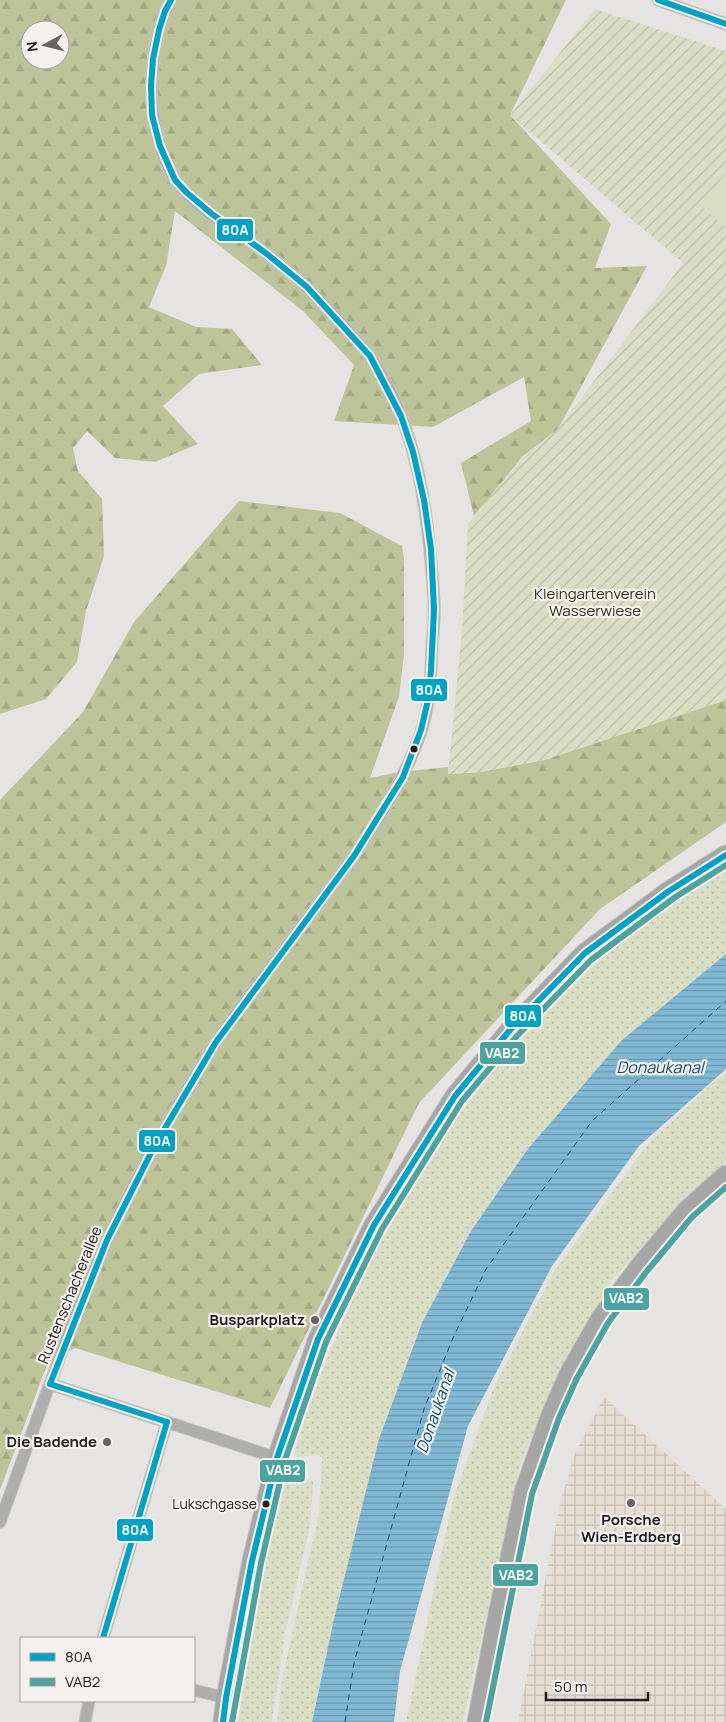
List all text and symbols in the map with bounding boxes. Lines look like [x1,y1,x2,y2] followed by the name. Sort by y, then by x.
[20,20,70,70] north arrow
[22,40,42,53] text: N
[216,218,254,242] line badge: 80A
[221,220,249,239] text: 80A
[534,583,656,621] park label: Kleingartenverein Wasserwiese
[410,678,448,702] line badge: 80A
[415,680,443,699] text: 80A
[409,744,419,754] unlabelled marker
[504,1004,542,1028] line badge: 80A
[509,1006,537,1025] text: 80A
[479,1041,526,1065] line badge: VAB2
[485,1043,519,1062] text: VAB2
[616,1056,706,1078] water label: Donaukanal
[138,1129,176,1153] line badge: 80A
[143,1131,171,1150] text: 80A
[32,1223,107,1367] street label: Rustenschacherallee
[603,1287,650,1311] line badge: VAB2
[609,1288,643,1307] text: VAB2
[210,1309,305,1330] place label: Busparkplatz
[309,1314,321,1326] marker: Busparkplatz
[410,1364,460,1456] water label: Donaukanal
[7,1431,97,1452] place label: Die Badende
[101,1436,113,1448] marker: Die Badende
[259,1459,306,1483] line badge: VAB2
[266,1460,300,1479] text: VAB2
[172,1494,257,1513] place label: Lukschgasse
[625,1497,637,1509] marker: Porsche Wien-Erdberg
[261,1499,271,1509] marker: Lukschgasse
[581,1509,681,1547] place label: Porsche Wien-Erdberg
[116,1518,154,1542] line badge: 80A
[121,1520,149,1539] text: 80A
[492,1563,539,1587] line badge: VAB2
[499,1565,533,1584] text: VAB2
[20,1637,195,1702] legend
[65,1646,93,1667] text: 80A
[546,1670,648,1702] scale bar
[65,1671,100,1692] text: VAB2
[554,1676,588,1697] text: 50 m

